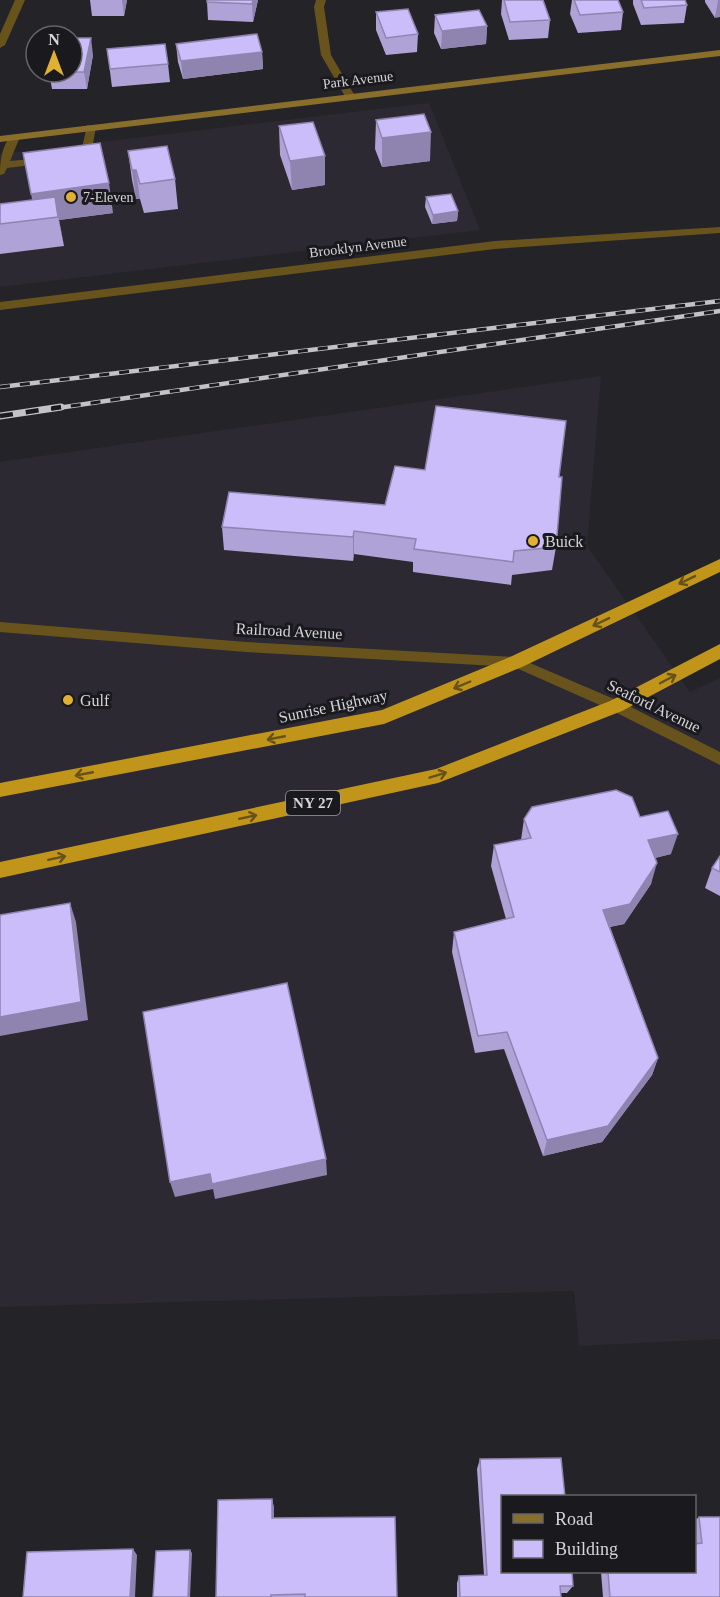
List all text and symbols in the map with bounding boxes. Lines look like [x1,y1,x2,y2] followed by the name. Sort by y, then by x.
[24,24,84,84] north arrow
[48,31,60,48] text: N
[322,68,394,92] street label: Park Avenue
[64,190,78,204] marker: 7-Eleven
[83,190,134,205] place label: 7-Eleven
[308,234,408,260] street label: Brooklyn Avenue
[545,533,583,550] place label: Buick
[526,534,540,548] marker: Buick
[679,575,697,587] one-way arrow
[593,616,611,628] one-way arrow
[235,620,343,642] street label: Railroad Avenue
[659,673,676,685] one-way arrow
[605,676,703,736] street label: Seaford Avenue
[454,680,472,691] one-way arrow
[277,686,389,727] street label: Sunrise Highway
[80,692,110,709] place label: Gulf
[61,693,75,707] marker: Gulf
[266,733,286,744] one-way arrow
[75,769,94,780] one-way arrow
[428,769,447,780] one-way arrow
[286,791,340,815] road number: NY 27
[238,811,257,822] one-way arrow
[47,852,66,863] one-way arrow
[501,1495,696,1573] legend
[555,1509,593,1529] text: Road
[555,1539,618,1559] text: Building

